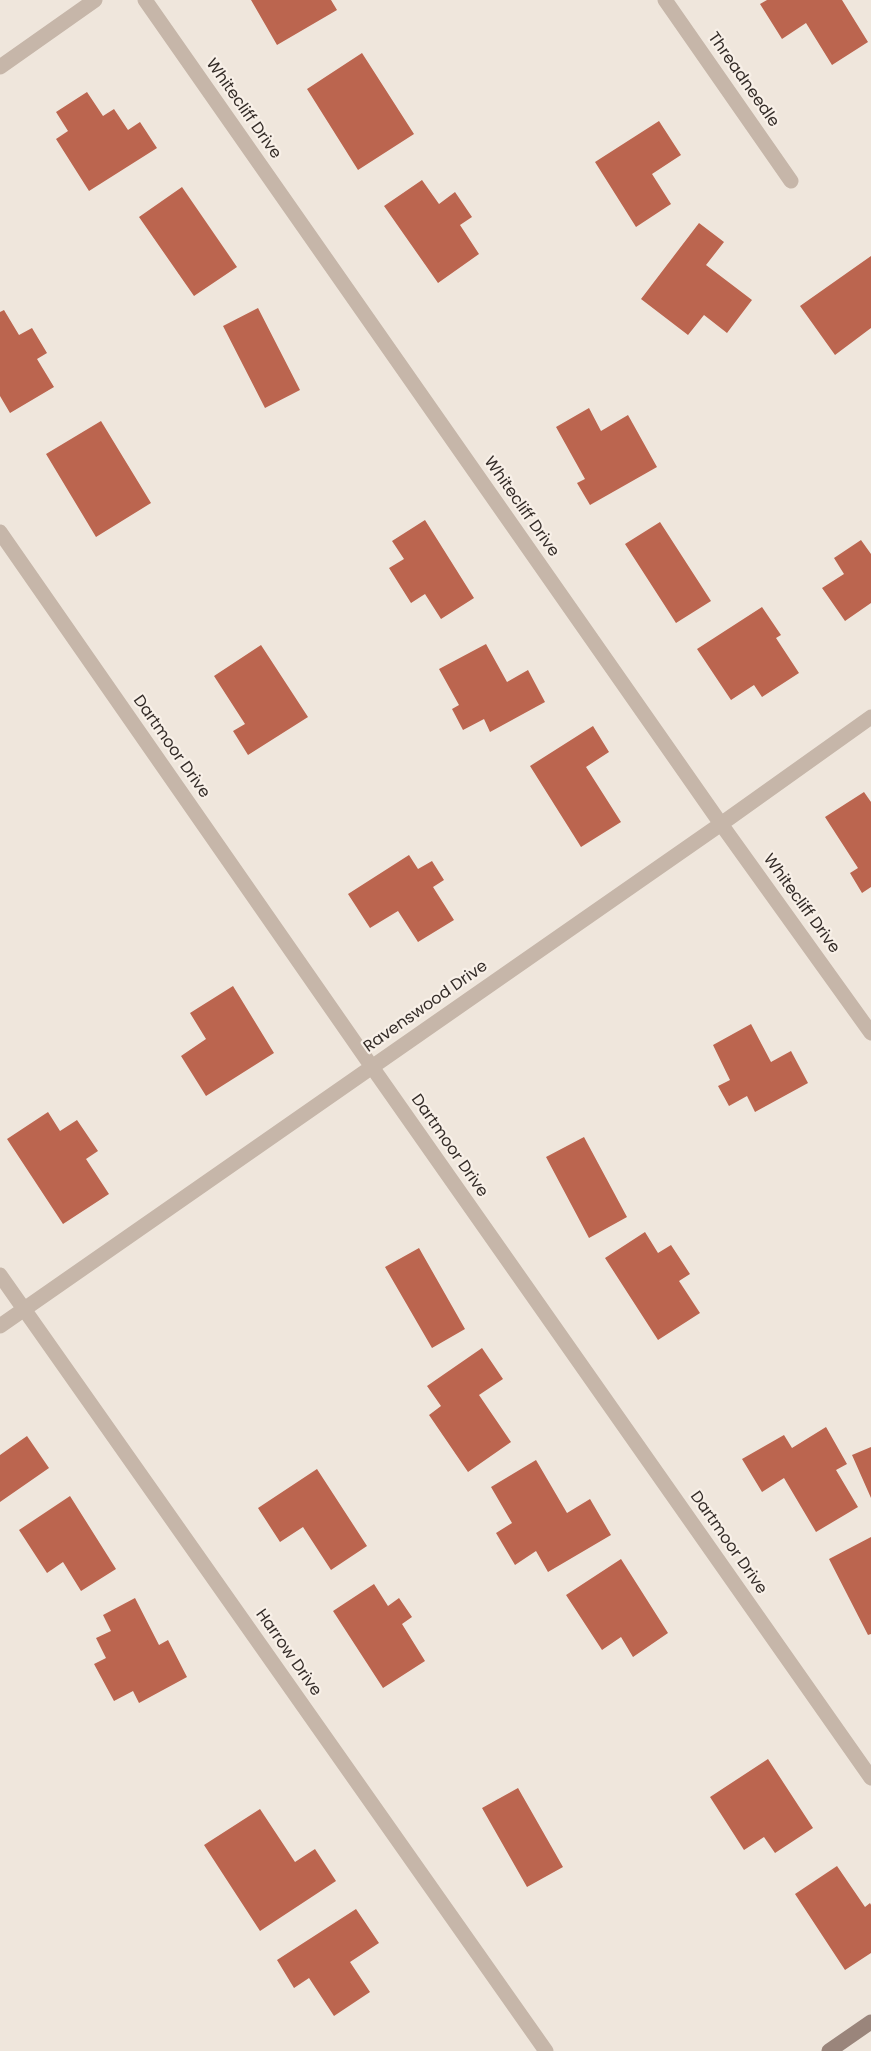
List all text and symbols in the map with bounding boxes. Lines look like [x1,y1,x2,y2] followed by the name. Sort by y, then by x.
[703,29,783,131] street label: Threadneedle
[201,55,285,163] street label: Whitecliff Drive
[479,453,563,561] street label: Whitecliff Drive
[128,692,214,802] street label: Dartmoor Drive
[759,851,843,957] street label: Whitecliff Drive
[360,957,492,1057] street label: Ravenswood Drive
[406,1091,492,1201] street label: Dartmoor Drive
[685,1488,771,1598] street label: Dartmoor Drive
[251,1606,325,1700] street label: Harrow Drive

